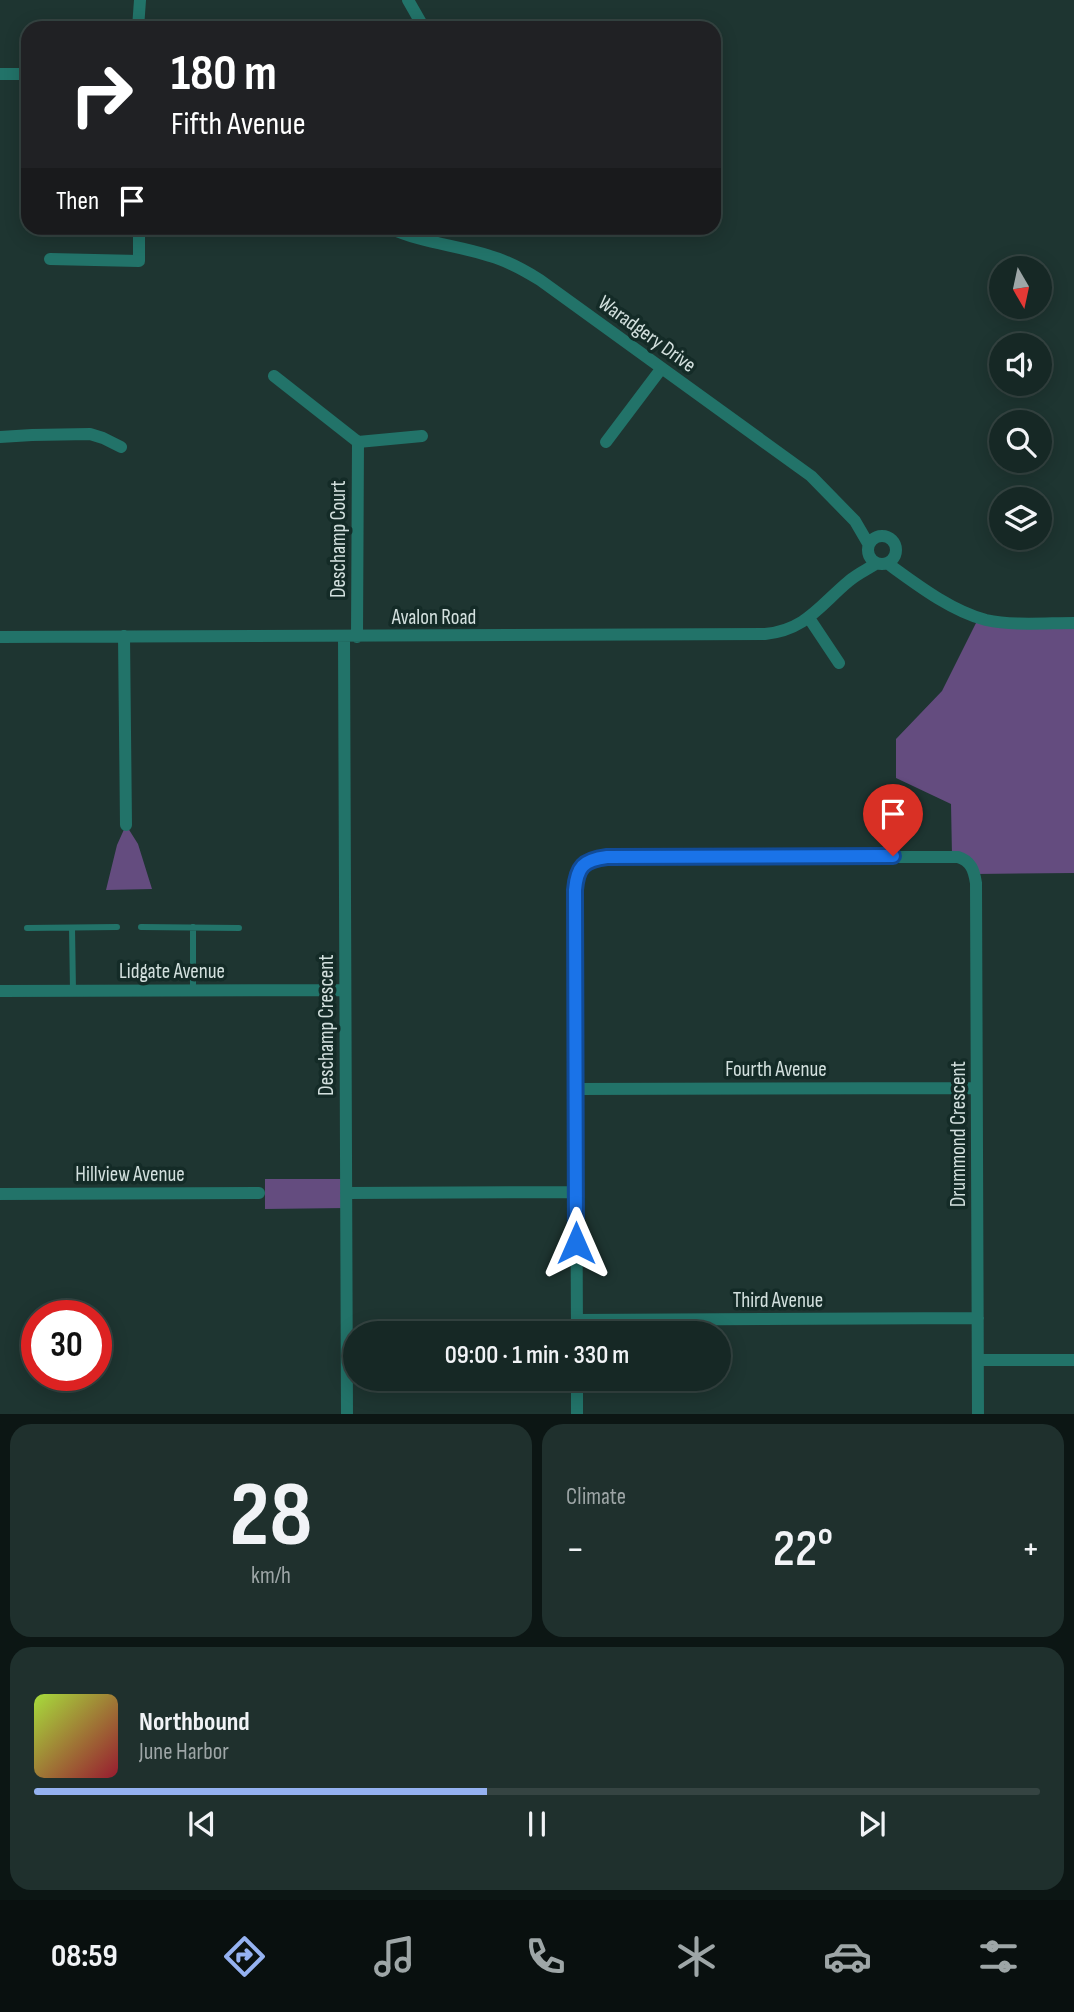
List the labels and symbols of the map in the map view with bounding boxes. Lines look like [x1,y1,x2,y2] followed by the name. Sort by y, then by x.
[989,256,1052,318] north arrow
[593,290,701,378] street label: Waradgery Drive
[326,480,351,598] street label: Deschamp Court
[391,605,476,630] street label: Avalon Road
[863,784,923,856] pin
[314,954,339,1096] street label: Deschamp Crescent
[119,959,225,984] street label: Lidgate Avenue
[725,1057,827,1082] street label: Fourth Avenue
[946,1061,971,1207] street label: Drummond Crescent
[75,1162,185,1187] street label: Hillview Avenue
[539,1206,613,1280] position arrow
[733,1288,823,1313] street label: Third Avenue
[21,1300,112,1391] speed limit sign: 30

